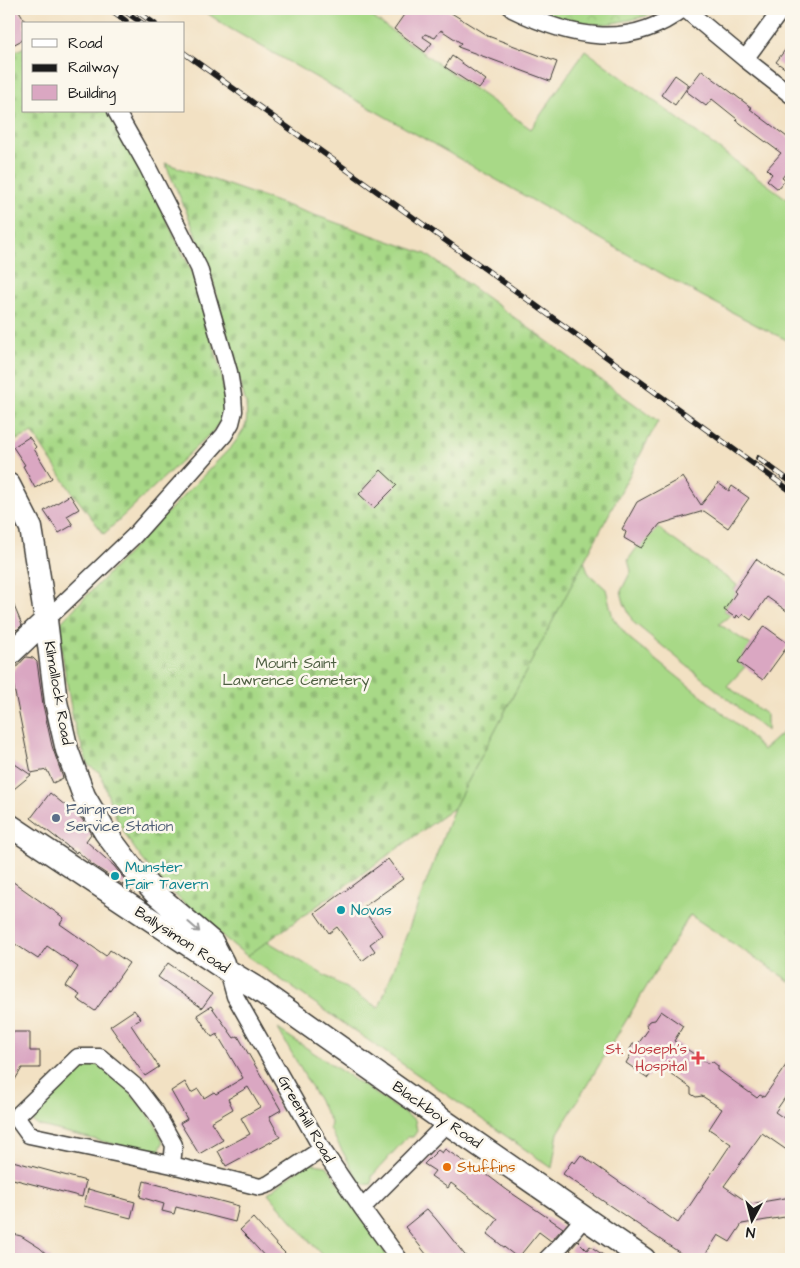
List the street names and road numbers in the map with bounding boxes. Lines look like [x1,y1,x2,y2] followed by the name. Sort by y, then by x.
[39,639,78,747] street label: Kilmallock Road
[130,901,234,980] street label: Ballysimon Road
[273,1072,340,1167] street label: Greenhill Road
[387,1076,486,1155] street label: Blackboy Road

